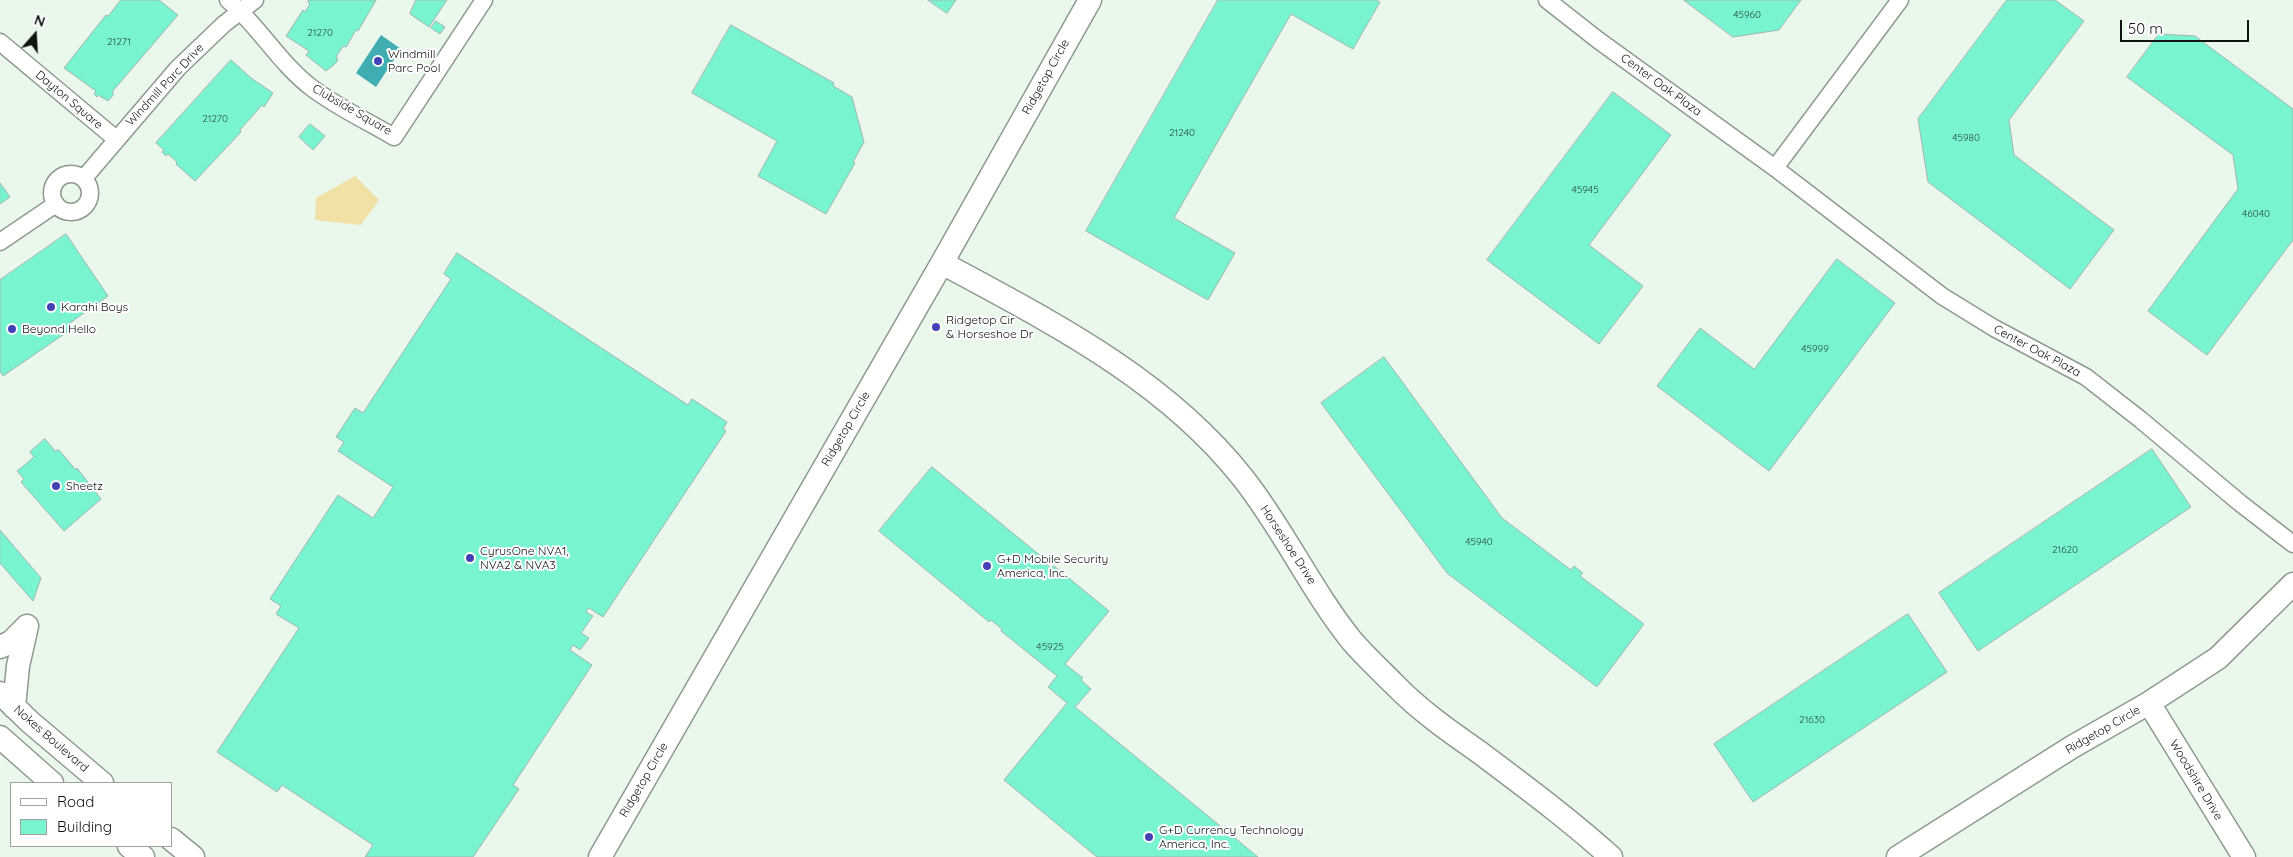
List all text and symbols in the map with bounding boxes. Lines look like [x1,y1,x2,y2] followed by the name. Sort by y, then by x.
[1733,9,1761,21] house number: 45960
[10,10,60,60] north arrow
[2123,10,2252,42] scale bar
[32,11,48,31] text: N
[2128,19,2163,38] text: 50 m
[307,27,333,39] house number: 21270
[107,36,131,48] house number: 21271
[1019,37,1073,117] street label: Ridgetop Circle
[123,41,207,129] street label: Windmill Parc Drive
[388,47,440,75] place label: Windmill Parc Pool
[1618,51,1704,119] street label: Center Oak Plaza
[372,55,384,67] marker: Windmill Parc Pool
[32,68,106,132] street label: Dayton Square
[310,81,394,139] street label: Clubside Square
[202,113,228,125] house number: 21270
[1169,127,1195,139] house number: 21240
[1952,132,1980,144] house number: 45980
[1571,184,1599,196] house number: 45945
[2242,208,2270,220] house number: 46040
[61,300,128,314] place label: Karahi Boys
[45,301,57,313] marker: Karahi Boys
[946,313,1033,341] place label: Ridgetop Cir & Horseshoe Dr
[930,321,942,333] marker: Ridgetop Cir & Horseshoe Dr
[22,322,96,336] place label: Beyond Hello
[1991,322,2083,380] street label: Center Oak Plaza
[6,323,18,335] marker: Beyond Hello
[1801,343,1829,355] house number: 45999
[819,389,873,469] street label: Ridgetop Circle
[66,479,103,493] place label: Sheetz
[50,480,62,492] marker: Sheetz
[1257,503,1319,587] street label: Horseshoe Drive
[1465,536,1493,548] house number: 45940
[480,544,569,572] place label: CyrusOne NVA1, NVA2 & NVA3
[2052,544,2078,556] house number: 21620
[464,552,476,564] marker: CyrusOne NVA1, NVA2 & NVA3
[997,552,1108,580] place label: G+D Mobile Security America, Inc.
[981,560,993,572] marker: G+D Mobile Security America, Inc.
[1036,641,1064,653] house number: 45925
[11,703,91,775] street label: Nokes Boulevard
[2063,703,2143,757] street label: Ridgetop Circle
[1799,714,1825,726] house number: 21630
[2166,737,2226,823] street label: Woodshire Drive
[617,740,671,820] street label: Ridgetop Circle
[10,782,172,847] legend
[57,792,94,811] text: Road
[57,817,112,836] text: Building
[1159,823,1304,851] place label: G+D Currency Technology America, Inc.
[1143,831,1155,843] marker: G+D Currency Technology America, Inc.

